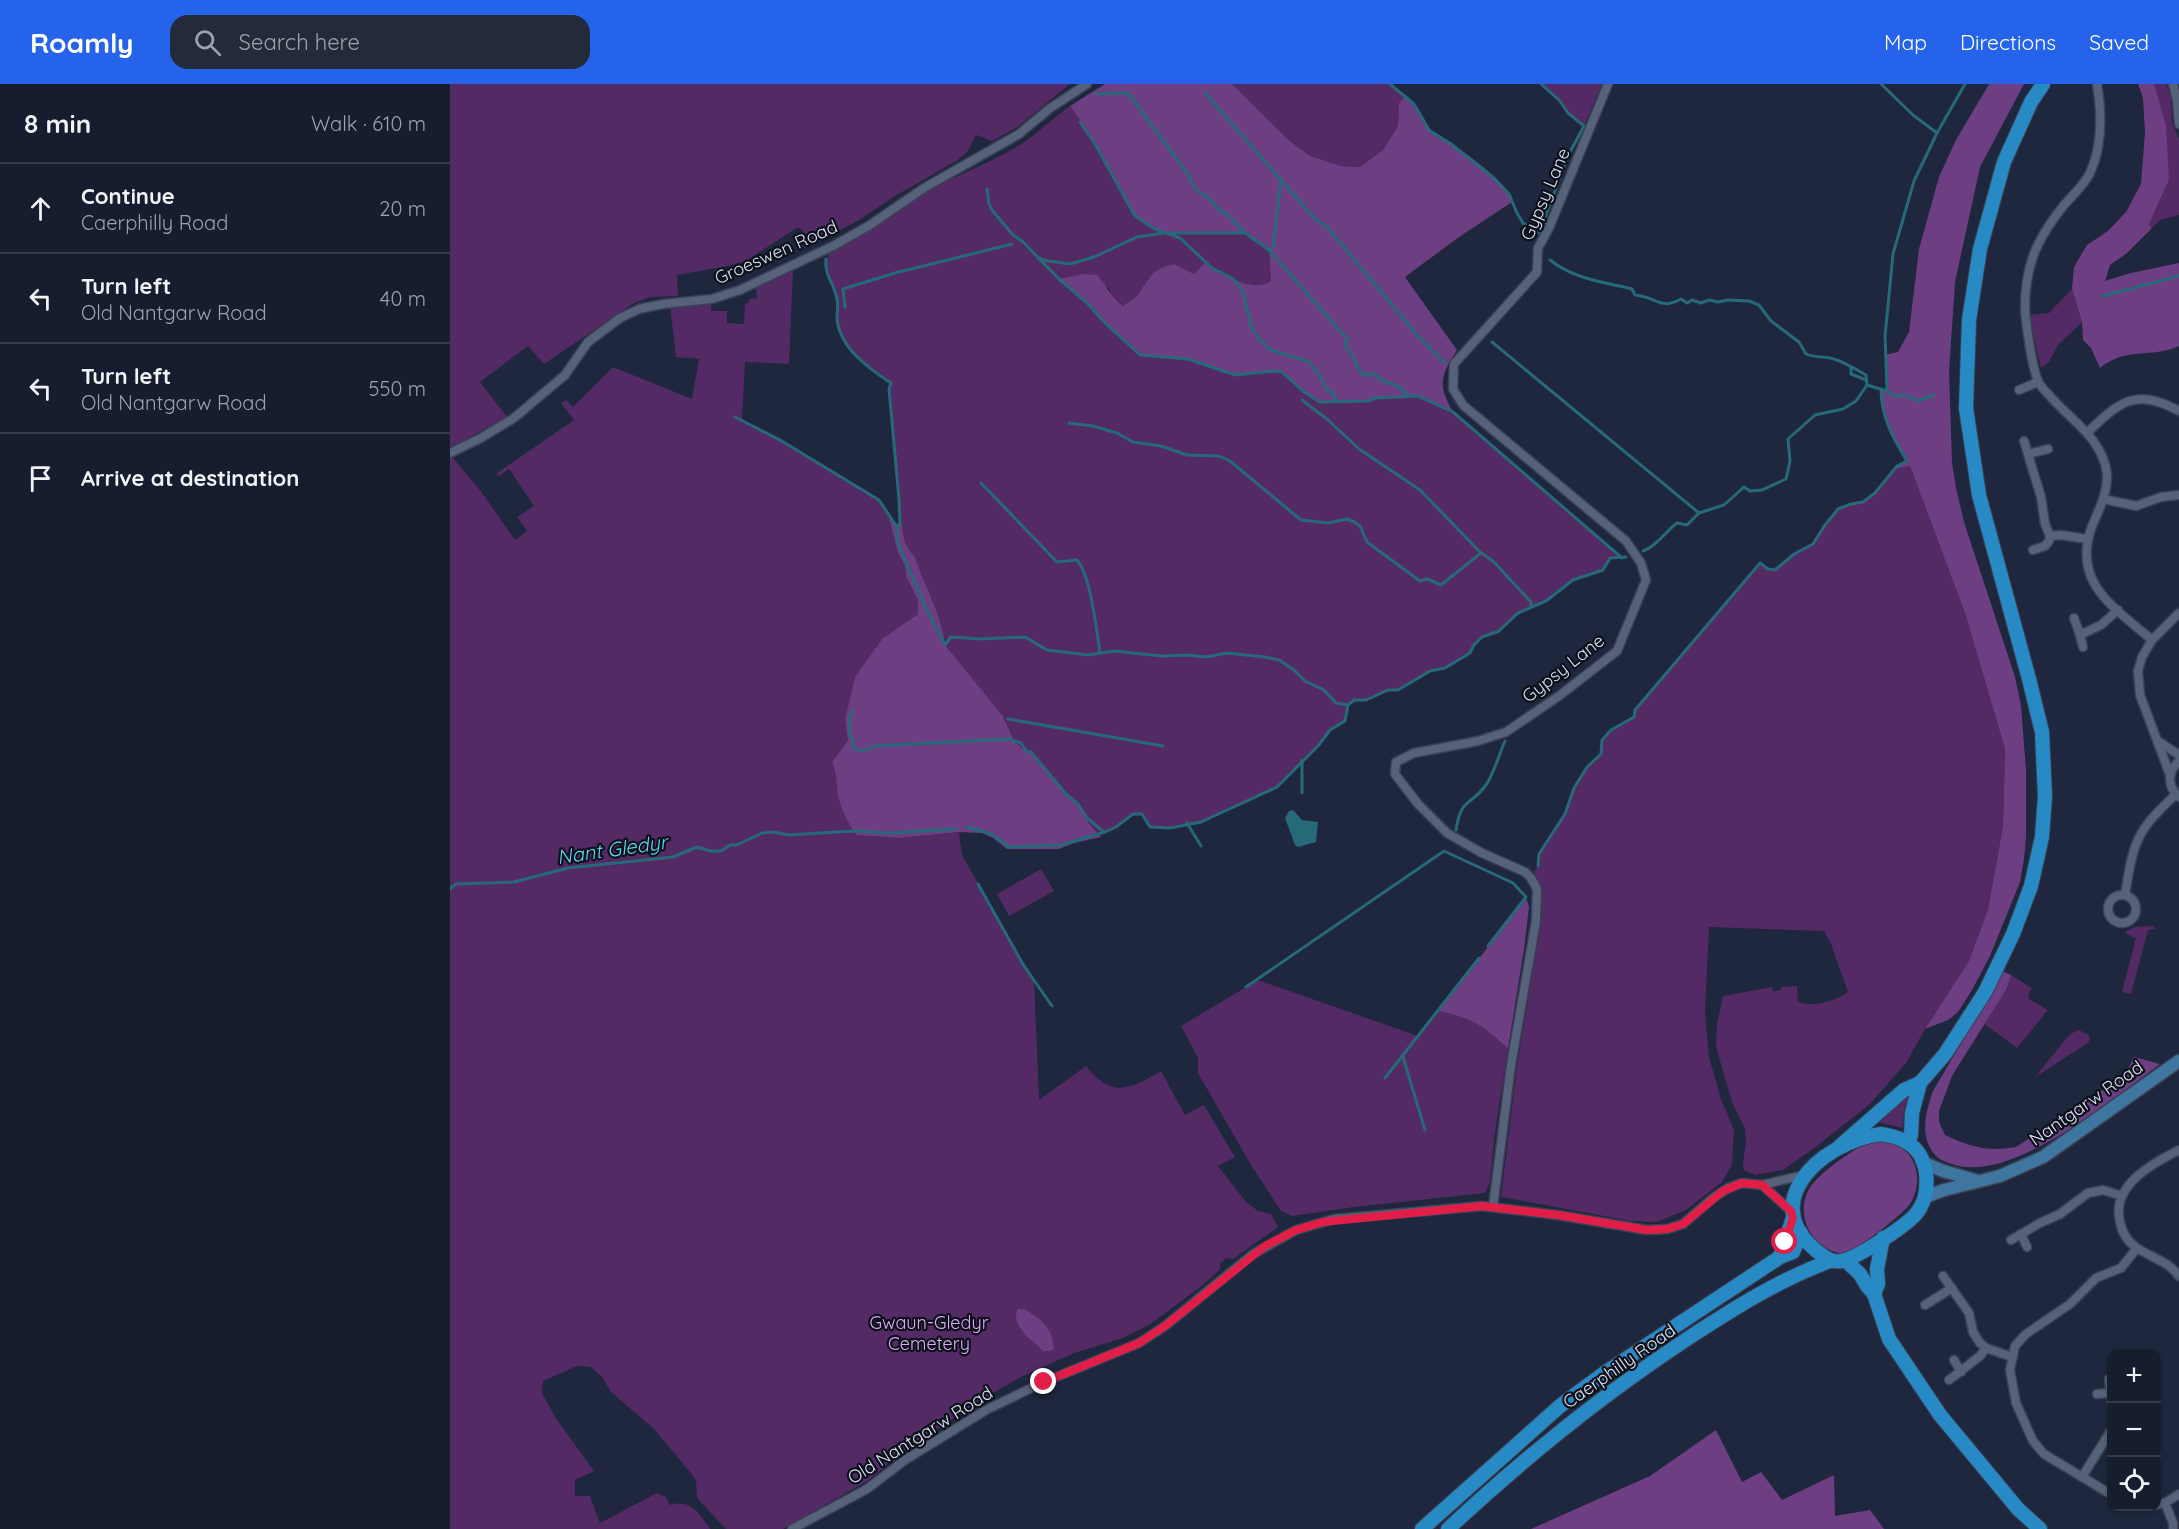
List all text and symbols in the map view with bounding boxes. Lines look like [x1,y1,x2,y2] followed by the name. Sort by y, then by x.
[170,15,590,69] search box
[30,25,134,60] text: Roamly
[191,26,224,59] icon: search
[239,28,360,56] text: Search here
[1884,29,1927,55] text: Map
[1960,29,2056,55] text: Directions
[2089,29,2149,55] text: Saved
[24,107,91,140] text: 8 min
[311,111,426,136] text: Walk · 610 m
[1515,144,1575,244] street label: Gypsy Lane
[81,182,175,210] text: Continue
[24,192,57,225] icon: ahead
[379,196,426,221] text: 20 m
[81,210,228,235] text: Caerphilly Road
[711,215,841,289] street label: Groeswen Road
[81,272,171,300] text: Turn left
[24,282,57,315] icon: left
[380,286,426,311] text: 40 m
[81,300,267,325] text: Old Nantgarw Road
[81,362,171,390] text: Turn left
[24,372,57,405] icon: left
[369,376,426,401] text: 550 m
[81,390,267,415] text: Old Nantgarw Road
[24,462,57,495] icon: arrive
[81,464,299,492] text: Arrive at destination
[1517,629,1609,707] street label: Gypsy Lane
[555,829,671,869] water label: Nant Gledyr
[2025,1055,2147,1151] street label: Nantgarw Road
[1771,1228,1797,1254] route start
[869,1311,989,1355] park label: Gwaun-Gledyr Cemetery
[1558,1319,1680,1413] street label: Caerphilly Road
[2107,1349,2161,1511] map controls
[2107,1349,2161,1403] button: +
[1030,1368,1056,1394] route end
[843,1381,997,1489] street label: Old Nantgarw Road
[2107,1403,2161,1457] button: −
[2107,1457,2161,1511] button: locate

